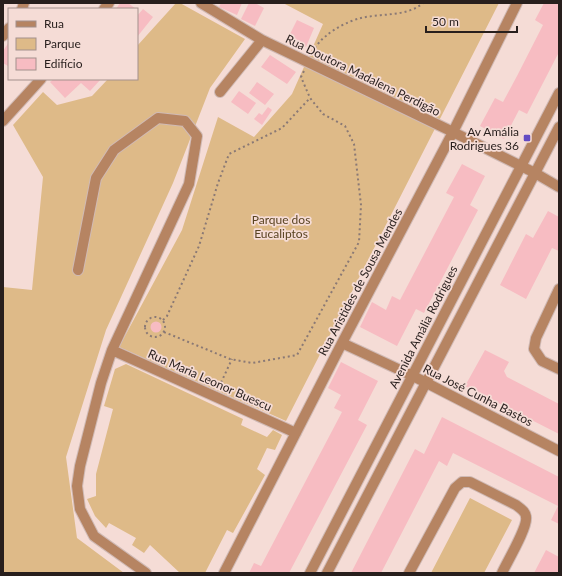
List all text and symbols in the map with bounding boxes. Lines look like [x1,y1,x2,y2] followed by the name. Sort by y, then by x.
[8,8,138,80] legend
[426,8,517,34] scale bar
[432,14,459,29] text: 50 m
[44,16,64,31] text: Rua
[283,31,443,119] street label: Rua Doutora Madalena Perdigão
[44,36,81,51] text: Parque
[44,56,83,71] text: Edifício
[450,124,519,153] place label: Av Amália Rodrigues 36
[522,133,532,143] marker: Av Amália Rodrigues 36
[315,206,405,358] street label: Rua Aristides de Sousa Mendes
[252,212,310,241] park label: Parque dos Eucaliptos
[385,263,461,391] street label: Avenida Amália Rodrigues
[146,346,274,414] street label: Rua Maria Leonor Buescu
[421,361,535,429] street label: Rua José Cunha Bastos

